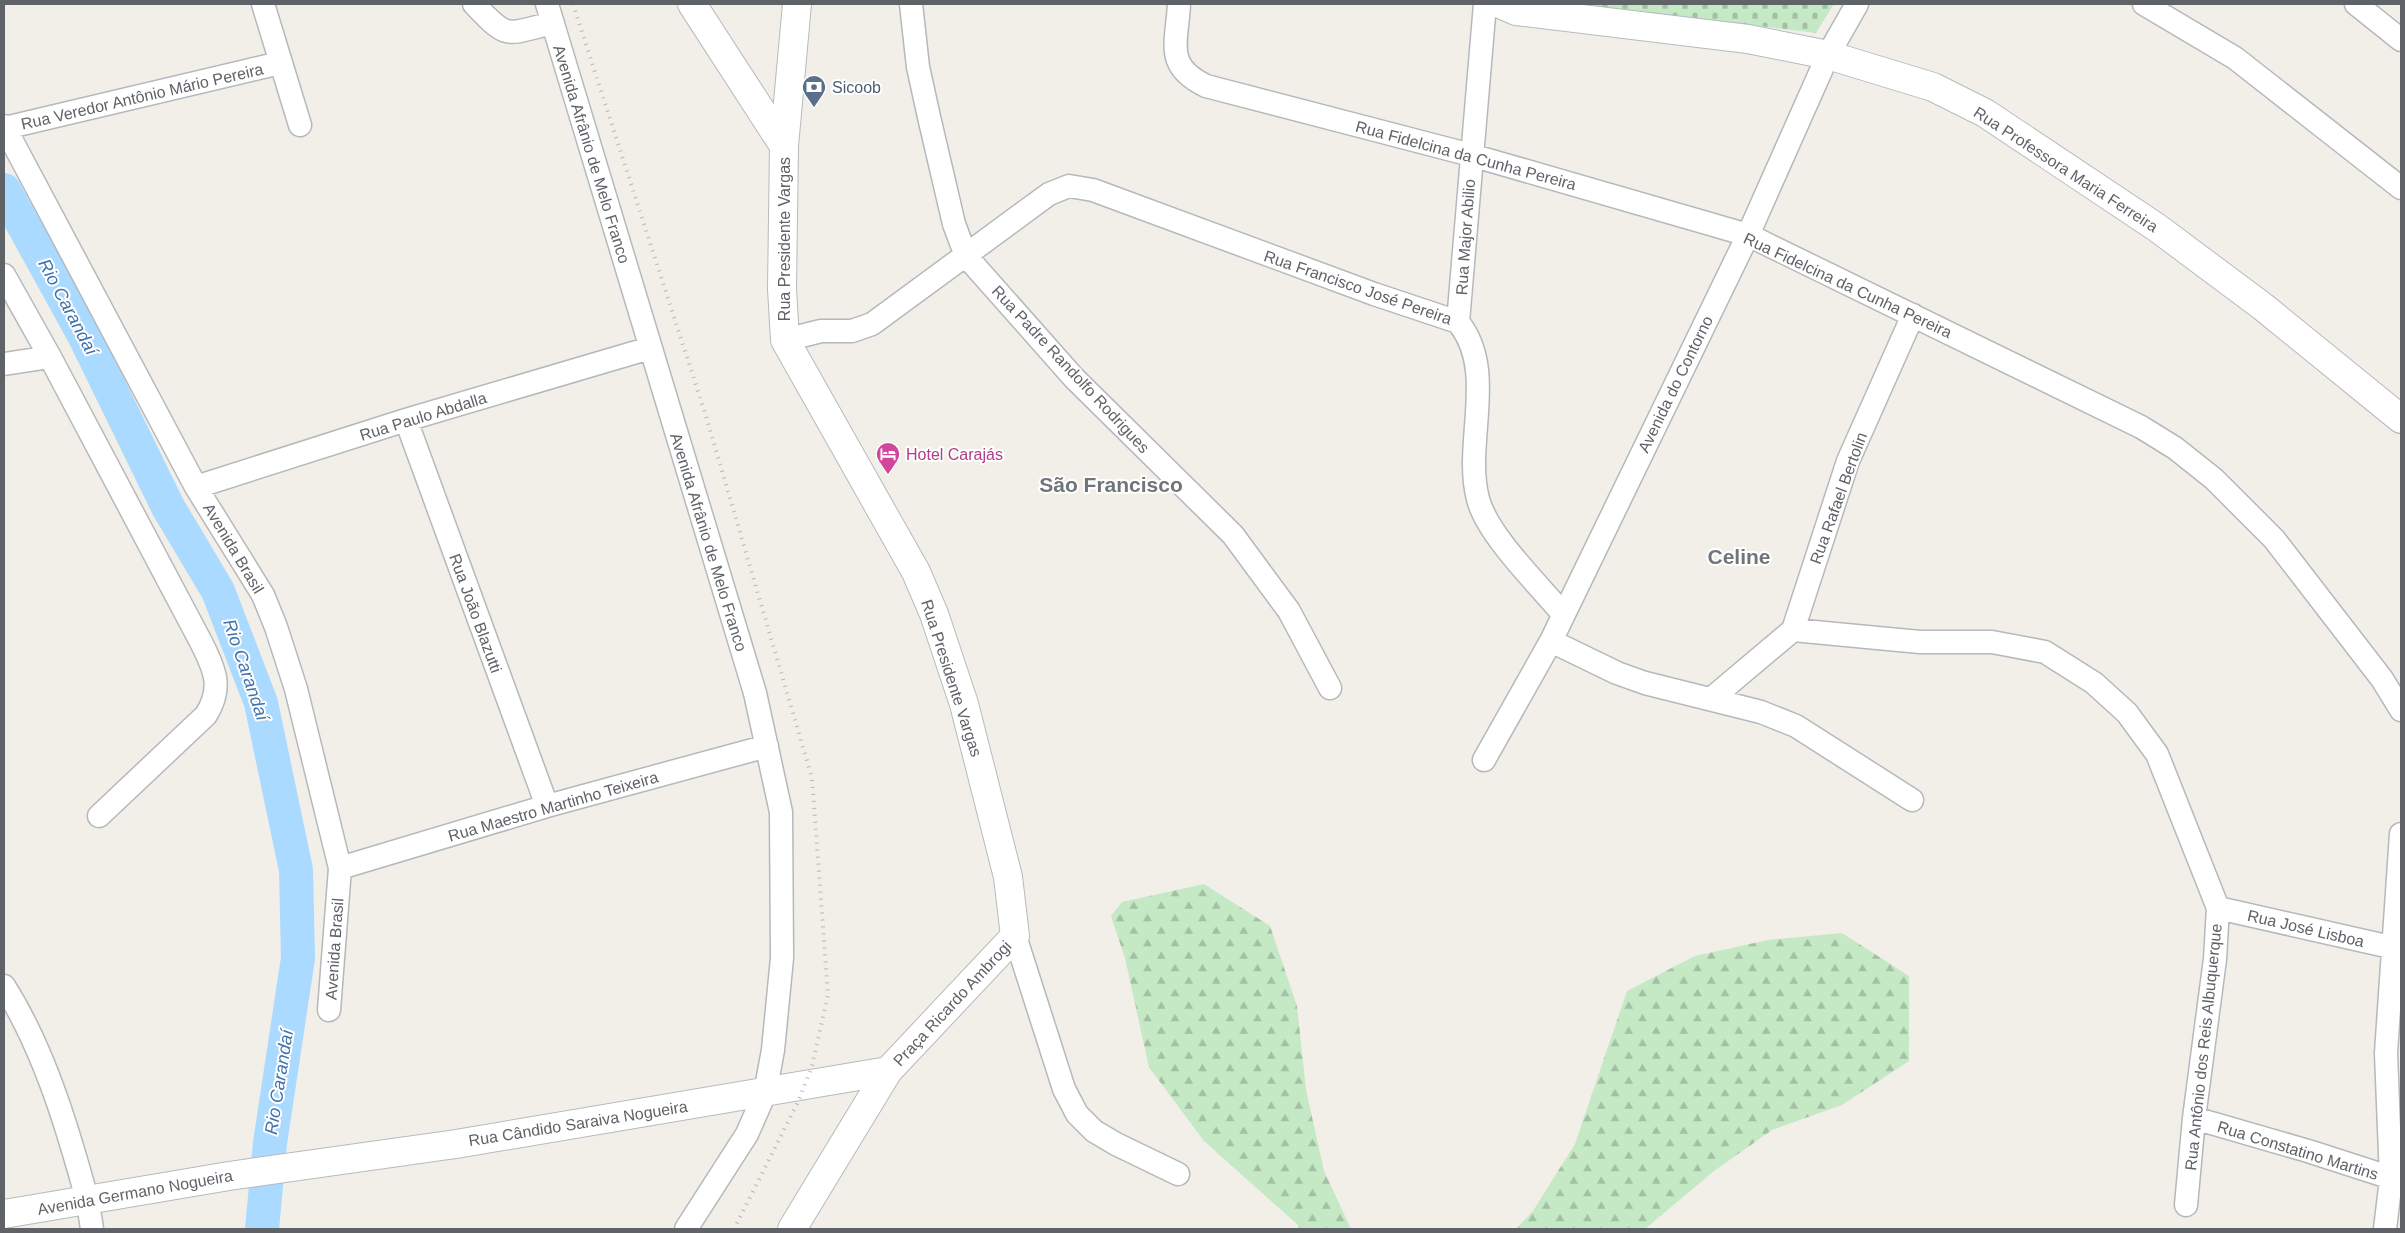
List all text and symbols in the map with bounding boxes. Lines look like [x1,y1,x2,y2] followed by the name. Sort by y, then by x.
[550,43,633,265] street label: Avenida Afrânio de Melo Franco
[19,60,265,133] street label: Rua Veredor Antônio Mário Pereira
[801,74,827,108] bank icon: Sicoob
[832,79,881,96] place label: Sicoob
[1970,103,2161,235] street label: Rua Professora Maria Ferreira
[1354,118,1578,193] street label: Rua Fidelcina da Cunha Pereira
[776,157,793,321] street label: Rua Presidente Vargas
[1453,178,1478,296] street label: Rua Major Abilio
[1741,230,1955,341] street label: Rua Fidelcina da Cunha Pereira
[1262,247,1454,328] street label: Rua Francisco José Pereira
[34,255,103,360] water label: Rio Carandaí
[989,282,1153,456] street label: Rua Padre Randolfo Rodrigues
[1635,313,1716,455] street label: Avenida do Contorno
[358,389,489,444] street label: Rua Paulo Abdalla
[1807,430,1870,566] street label: Rua Rafael Bertolin
[667,431,750,653] street label: Avenida Afrânio de Melo Franco
[875,441,901,475] hotel icon: Hotel Carajás
[906,446,1003,463] place label: Hotel Carajás
[1039,473,1183,496] district label: São Francisco
[200,500,267,596] street label: Avenida Brasil
[1707,545,1771,568] district label: Celine
[446,551,505,675] street label: Rua João Blazutti
[918,597,985,759] street label: Rua Presidente Vargas
[219,617,273,725] water label: Rio Carandaí
[446,768,660,845] street label: Rua Maestro Martinho Teixeira
[322,898,347,1000] street label: Avenida Brasil
[2246,907,2366,950] street label: Rua José Lisboa
[2182,923,2225,1171] street label: Rua Antônio dos Reis Albuquerque
[890,937,1015,1069] street label: Praça Ricardo Ambrogi
[261,1026,297,1136] water label: Rio Carandaí
[467,1098,689,1149] street label: Rua Cândido Saraiva Nogueira
[2215,1118,2380,1183] street label: Rua Constatino Martins
[36,1167,234,1218] street label: Avenida Germano Nogueira

